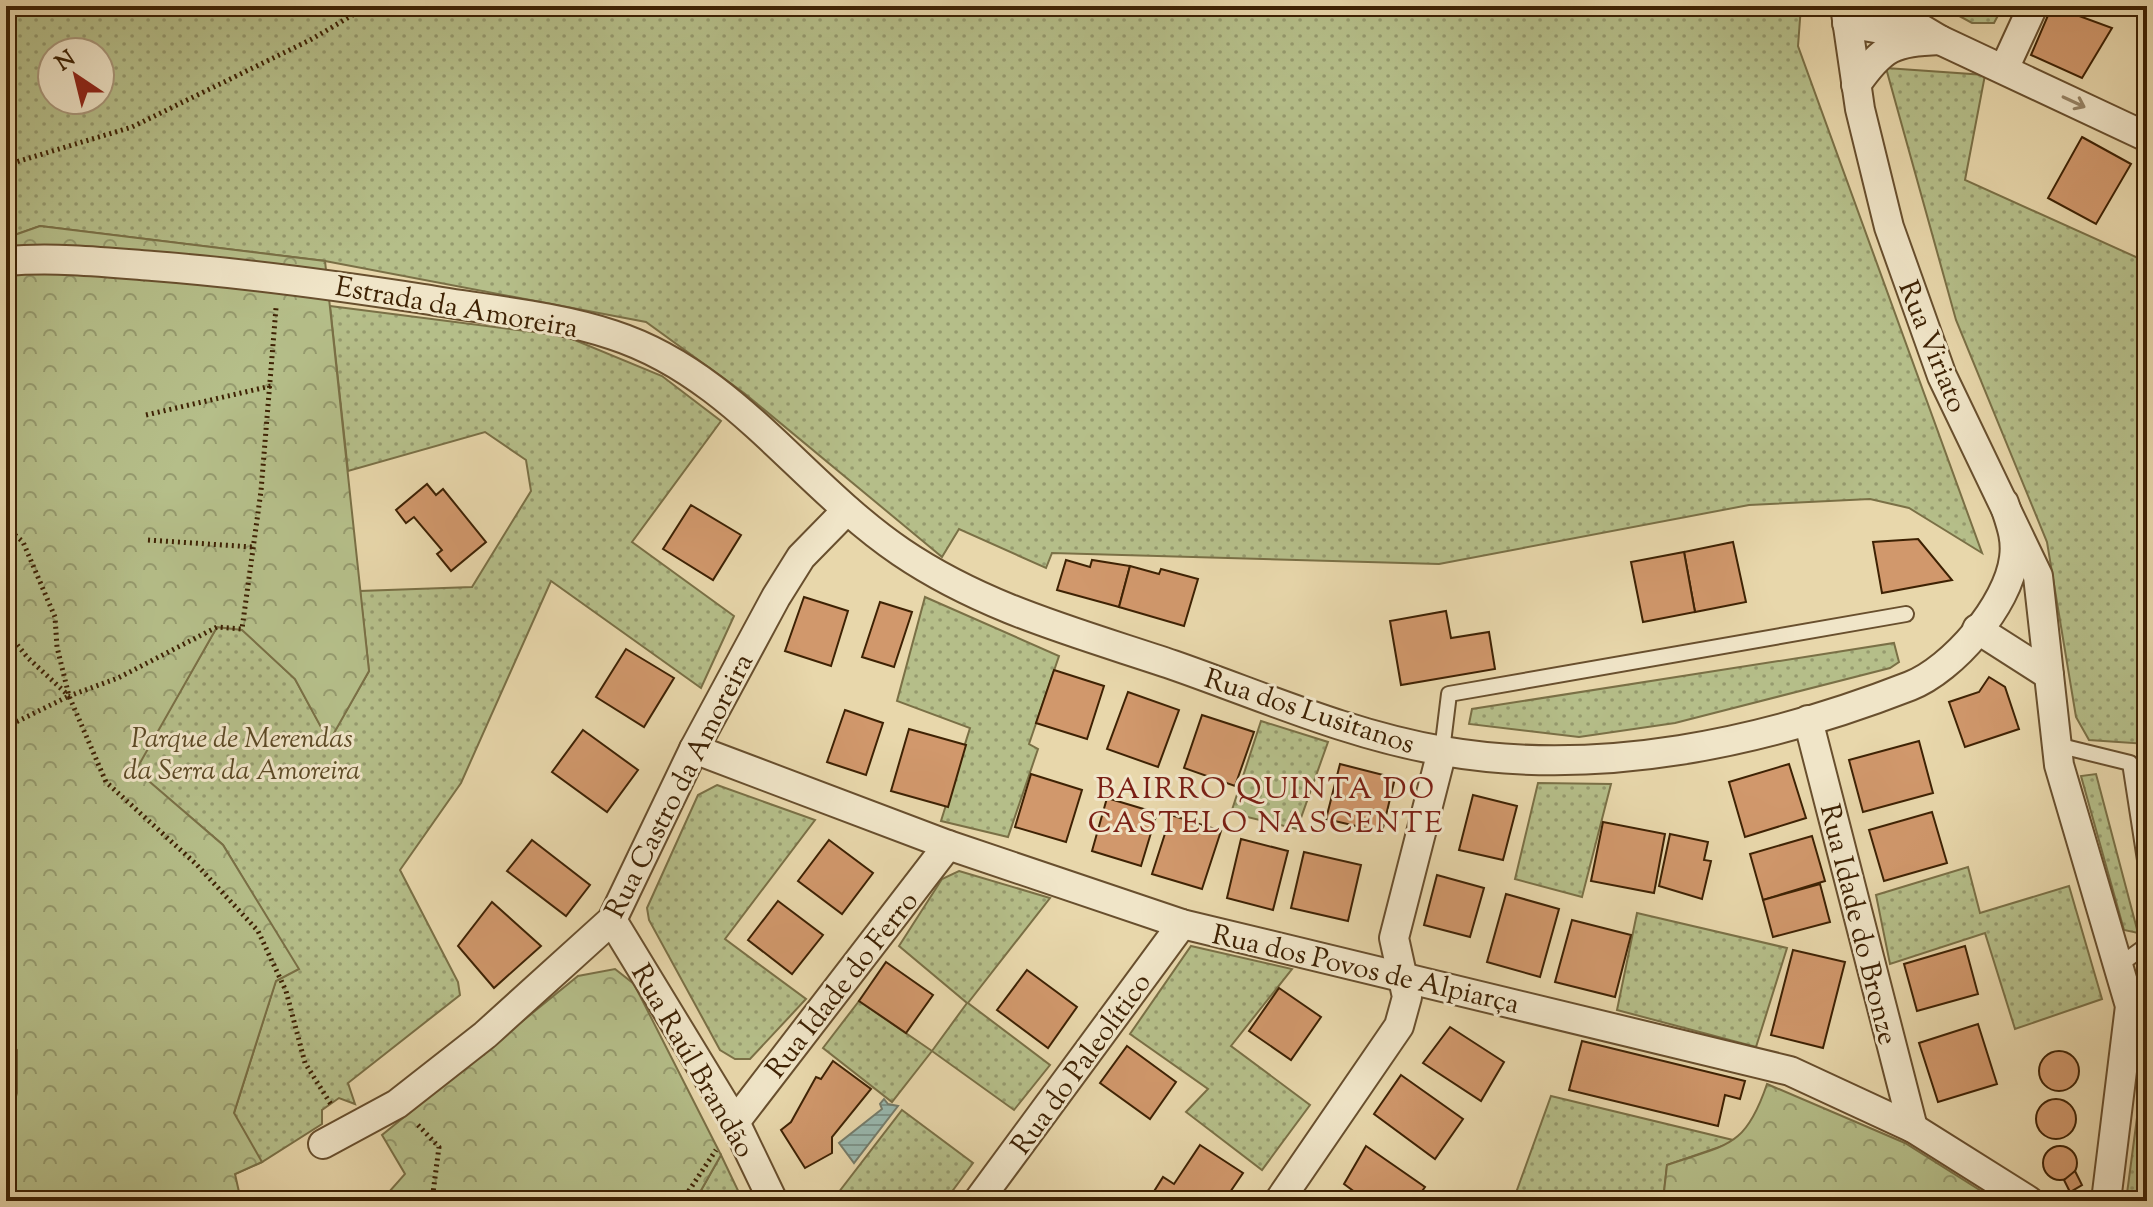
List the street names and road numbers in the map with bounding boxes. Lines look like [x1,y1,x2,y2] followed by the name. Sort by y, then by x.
[332,268,581,350] street label: Estrada da Amoreira
[1887,275,1976,419] street label: Rua Viriato
[597,647,765,926] street label: Rua Castro da Amoreira
[1199,660,1419,766] street label: Rua dos Lusitanos
[1808,800,1906,1049] street label: Rua Idade do Bronze
[758,884,929,1088] street label: Rua Idade do Ferro
[1208,916,1523,1026] street label: Rua dos Povos de Alpiarça
[620,957,763,1166] street label: Rua Raúl Brandão
[1003,966,1162,1164] street label: Rua do Paleolítico

